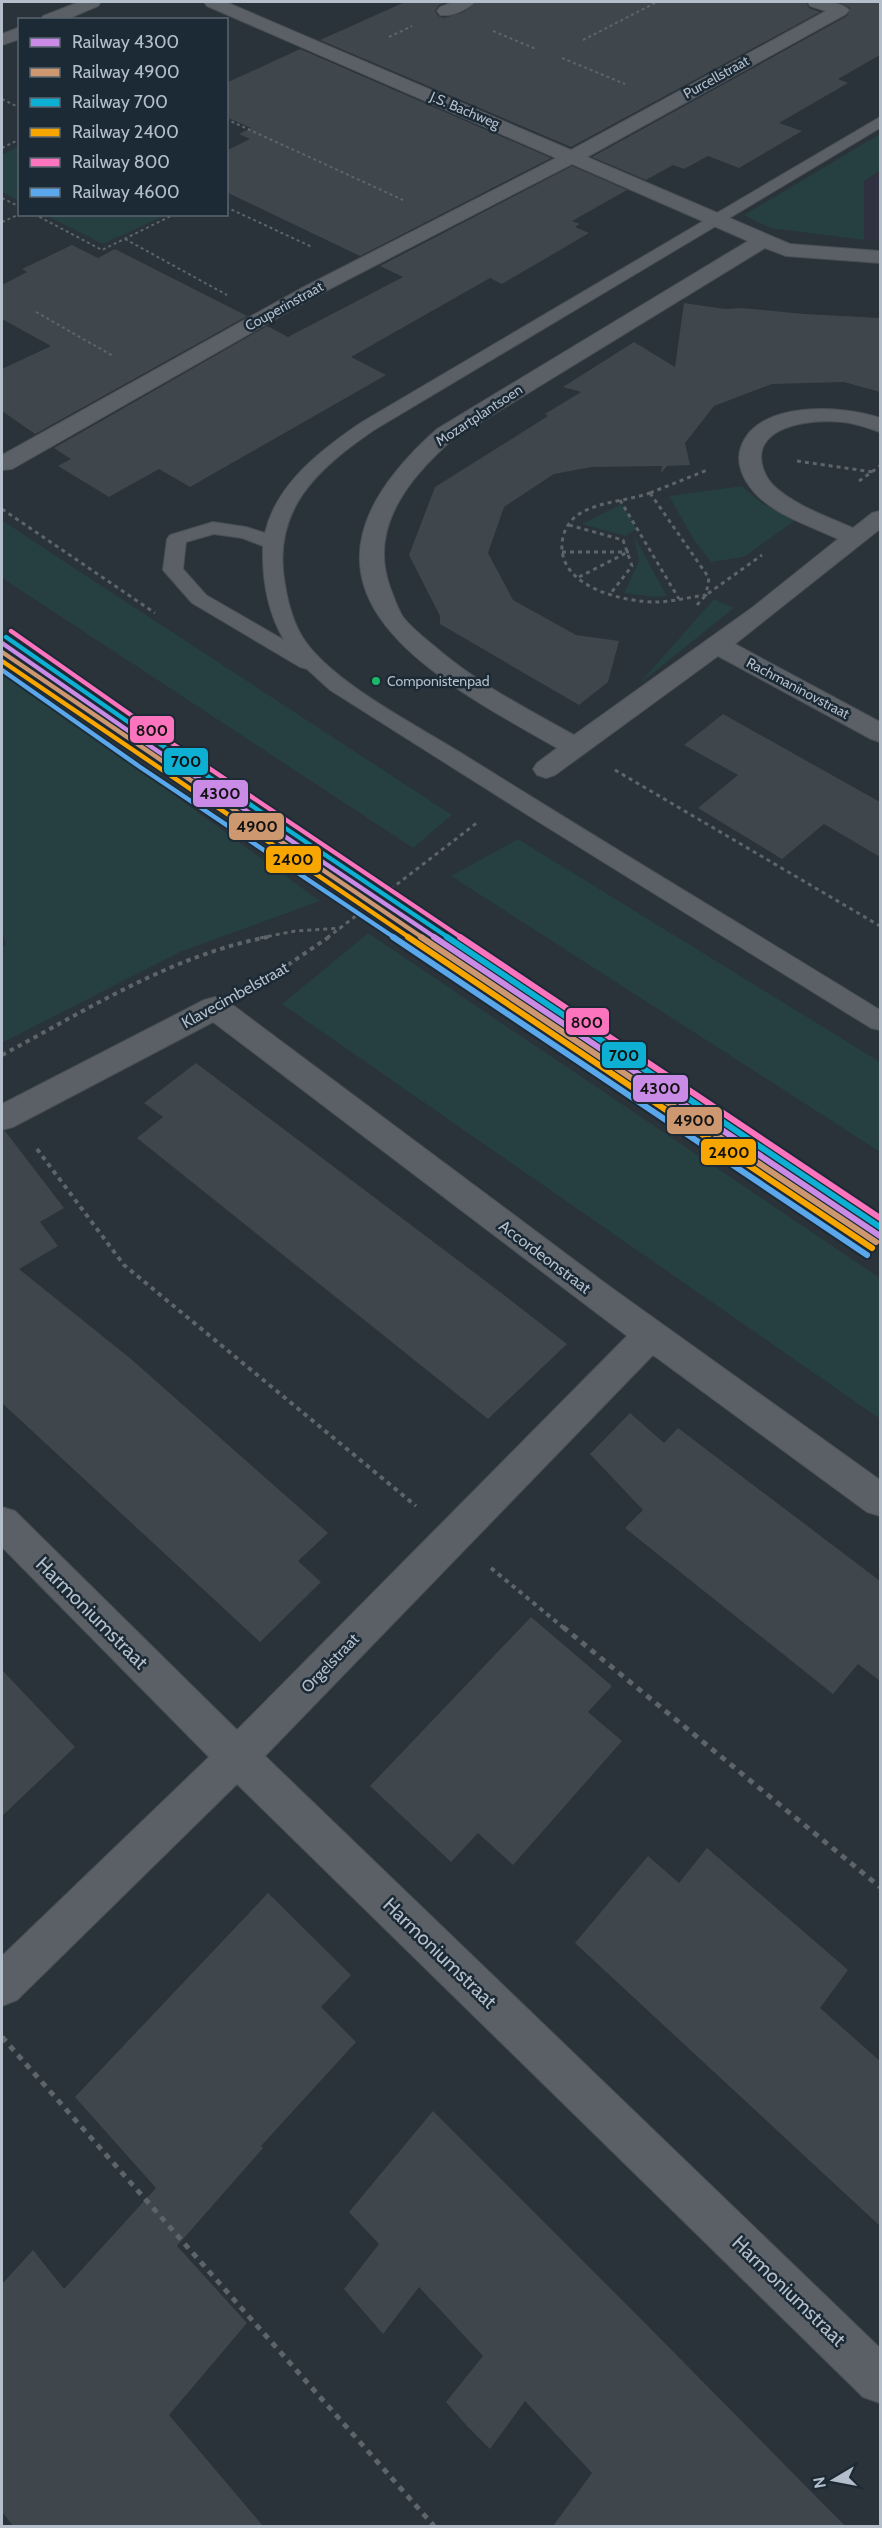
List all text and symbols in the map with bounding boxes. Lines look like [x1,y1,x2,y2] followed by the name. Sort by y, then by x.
[18,18,228,216] legend
[72,31,179,53] text: Railway 4300
[680,51,752,102] street label: Purcellstraat
[72,61,180,83] text: Railway 4900
[427,87,503,133] street label: J.S. Bachweg
[72,91,168,113] text: Railway 700
[72,121,179,143] text: Railway 2400
[72,151,170,173] text: Railway 800
[72,181,180,203] text: Railway 4600
[242,277,326,335] street label: Couperinstraat
[432,380,526,450] street label: Mozartplantsoen
[743,653,853,723] street label: Rachmaninovstraat
[387,672,489,690] place label: Componistenpad
[370,675,382,687] marker: Componistenpad
[129,715,175,744] line badge: 800
[136,721,168,740] text: 800
[163,747,209,776] line badge: 700
[171,752,201,771] text: 700
[192,779,249,808] line badge: 4300
[199,784,241,803] text: 4300
[228,812,285,841] line badge: 4900
[236,817,278,836] text: 4900
[265,845,322,874] line badge: 2400
[273,850,314,869] text: 2400
[178,957,292,1032] street label: Klavecimbelstraat
[565,1007,610,1036] line badge: 800
[571,1013,603,1032] text: 800
[601,1041,647,1069] line badge: 700
[609,1046,639,1065] text: 700
[632,1074,689,1103] line badge: 4300
[639,1079,681,1098] text: 4300
[666,1106,723,1135] line badge: 4900
[673,1111,715,1130] text: 4900
[700,1138,757,1166] line badge: 2400
[709,1143,750,1162] text: 2400
[495,1216,595,1298] street label: Accordeonstraat
[31,1552,153,1674] street label: Harmoniumstraat
[297,1629,363,1696] street label: Orgelstraat
[378,1893,502,2013] street label: Harmoniumstraat
[727,2231,851,2351] street label: Harmoniumstraat
[804,2450,864,2510] north arrow
[809,2475,830,2490] text: N

